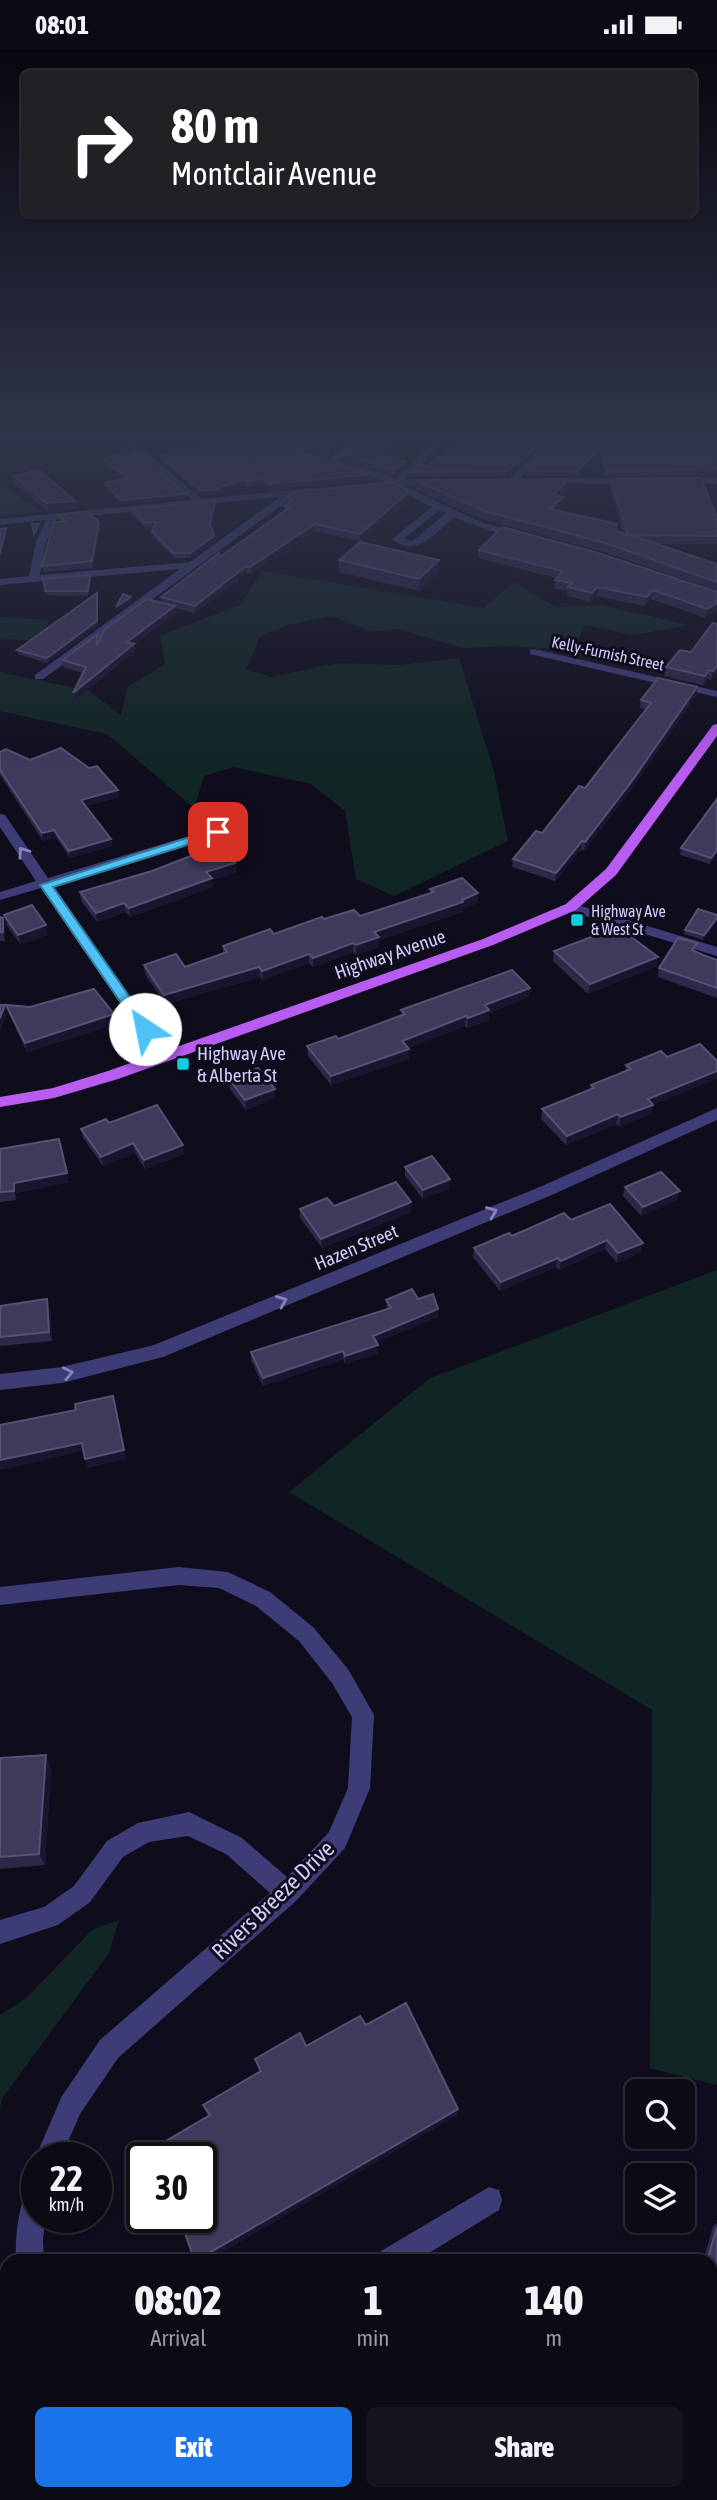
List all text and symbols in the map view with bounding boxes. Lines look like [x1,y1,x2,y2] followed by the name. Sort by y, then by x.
[35,10,89,40] text: 08:01
[171,97,259,153] text: 80 m
[56,98,147,189] icon: right
[171,155,377,192] text: Montclair Avenue
[550,632,666,675] street label: Kelly-Furnish Street
[188,802,248,862] pin
[199,813,237,851] icon: arrive
[19,847,31,860] one-way arrow
[591,902,666,938] place label: Highway Ave & West St
[569,912,585,928] marker: Highway Ave & West St
[332,925,448,983] street label: Highway Avenue
[108,992,182,1066] position arrow
[197,1042,286,1086] place label: Highway Ave & Alberta St
[175,1056,191,1072] marker: Highway Ave & Alberta St
[485,1206,497,1220] one-way arrow
[311,1220,401,1274] street label: Hazen Street
[276,1295,288,1309] one-way arrow
[62,1367,74,1382] one-way arrow
[207,1835,339,1965] street label: Rivers Breeze Drive
[625,2079,695,2233] map controls
[625,2079,695,2149] button: search
[126,2142,217,2233] speed limit sign: 30
[50,2158,83,2198] text: 22
[625,2163,695,2233] button: layers
[49,2194,84,2215] text: km/h
[135,2276,222,2324] text: 08:02
[363,2276,383,2324] text: 1
[524,2276,583,2324] text: 140
[150,2325,206,2351] text: Arrival
[357,2325,390,2351] text: min
[545,2325,562,2351] text: m
[35,2407,352,2487] button: Exit
[366,2407,683,2487] button: Share

